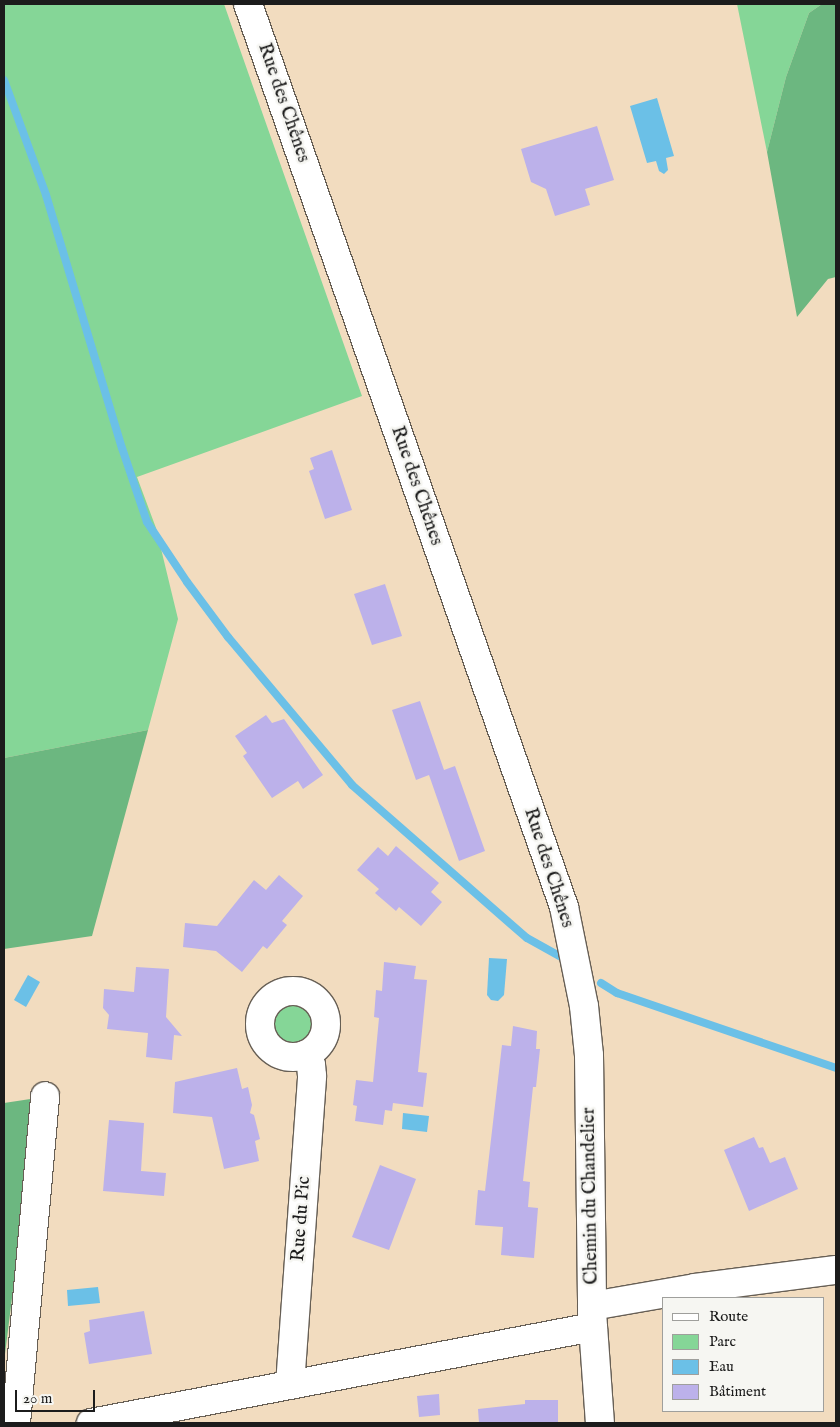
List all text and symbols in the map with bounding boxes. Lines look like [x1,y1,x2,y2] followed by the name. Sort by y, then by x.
[252,40,314,166] street label: Rue des Chênes
[385,423,447,549] street label: Rue des Chênes
[518,805,578,931] street label: Rue des Chênes
[578,1107,604,1285] street label: Chemin du Chandelier
[288,1176,316,1262] street label: Rue du Pic
[662,1297,825,1412] legend
[709,1307,748,1326] text: Route
[709,1332,736,1351] text: Parc
[709,1357,734,1376] text: Eau
[18,1380,98,1412] scale bar
[709,1382,766,1401] text: Bâtiment
[23,1389,52,1408] text: 20 m

